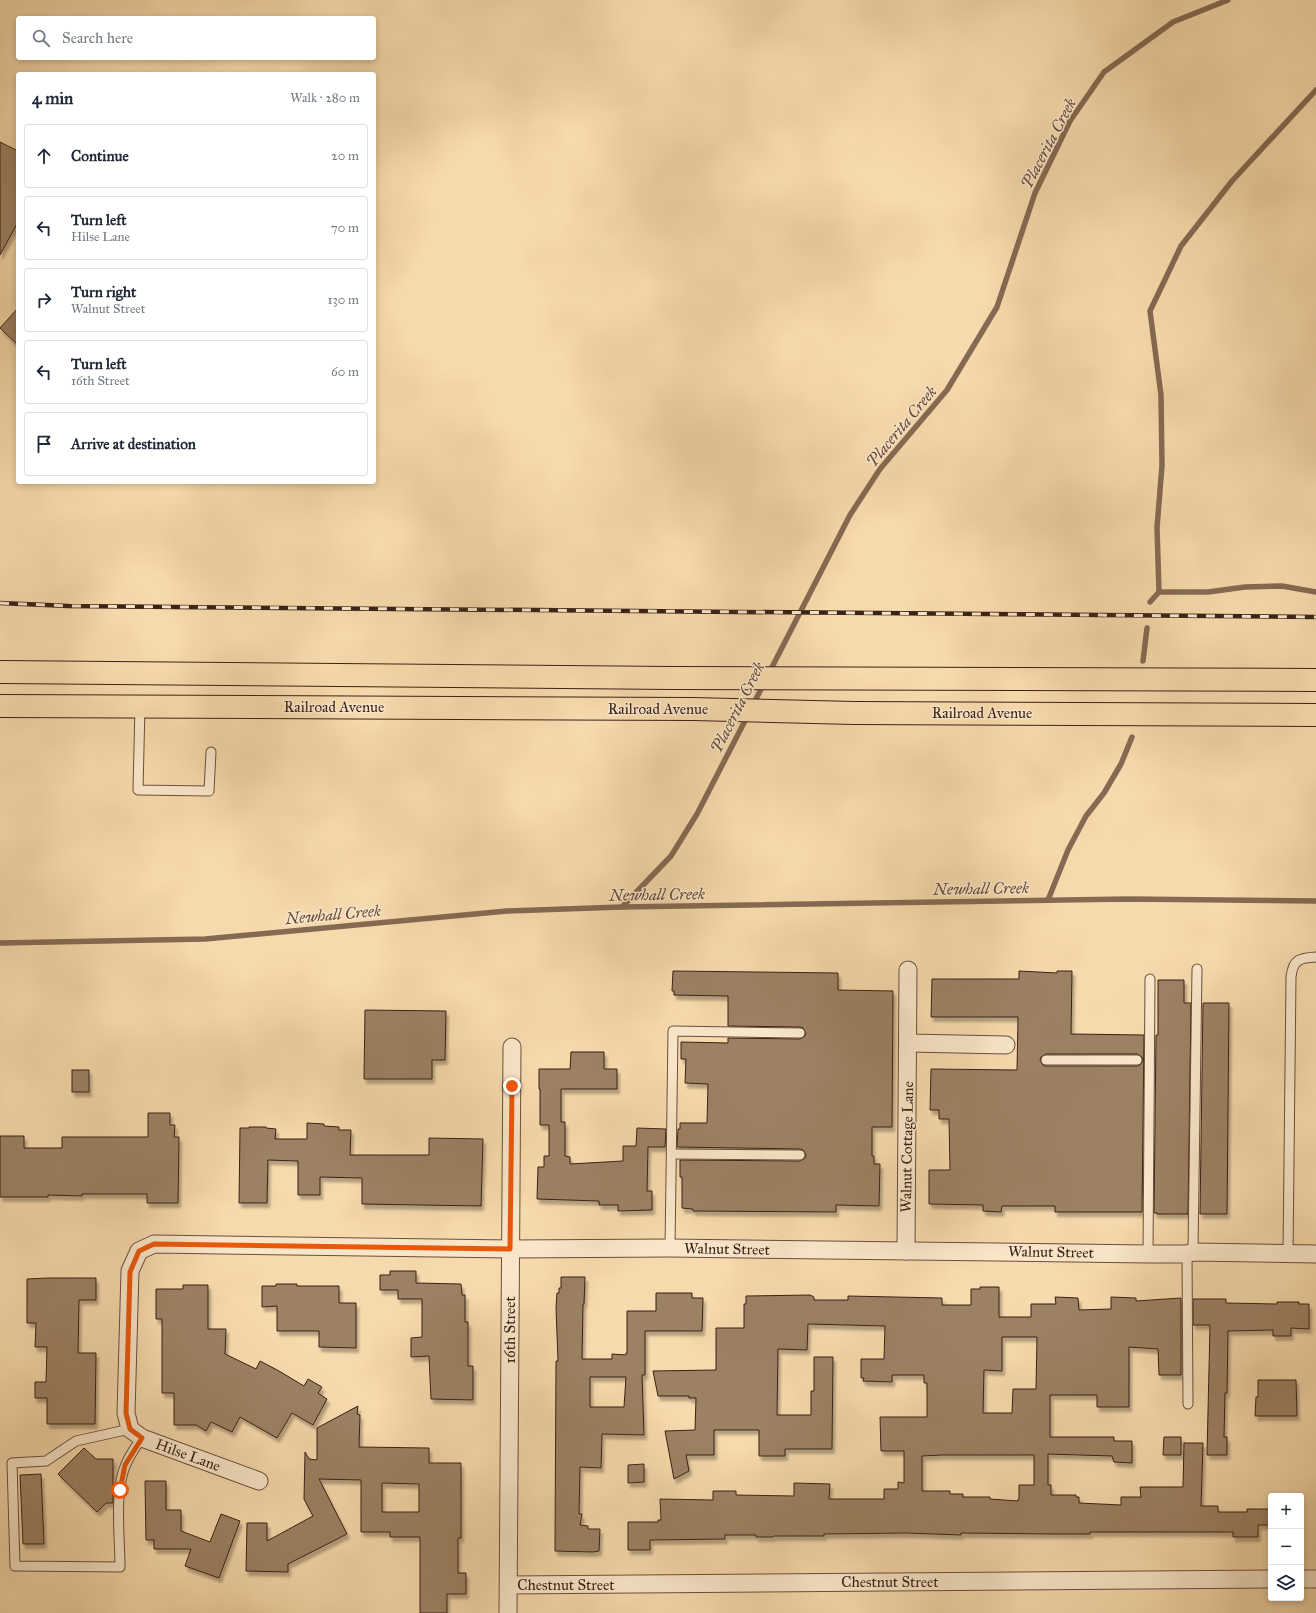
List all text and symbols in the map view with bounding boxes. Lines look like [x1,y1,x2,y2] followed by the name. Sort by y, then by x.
[16,16,376,60] search box
[30,27,52,49] icon: search
[62,29,133,47] text: Search here
[32,88,73,109] text: 4 min
[290,90,360,106] text: Walk · 280 m
[1017,95,1080,192] water label: Placerita Creek
[33,145,55,167] icon: ahead
[71,147,129,165] text: Continue
[331,148,359,164] text: 20 m
[71,211,127,229] text: Turn left
[33,217,55,239] icon: left
[331,220,359,236] text: 70 m
[71,229,130,245] text: Hilse Lane
[71,283,136,301] text: Turn right
[33,289,55,311] icon: right
[327,292,359,308] text: 130 m
[71,301,145,317] text: Walnut Street
[71,355,127,373] text: Turn left
[33,361,55,383] icon: left
[331,364,359,380] text: 60 m
[71,373,130,389] text: 16th Street
[862,382,941,471] water label: Placerita Creek
[33,433,55,455] icon: arrive
[71,435,196,453] text: Arrive at destination
[706,659,768,756] water label: Placerita Creek
[284,698,384,716] street label: Railroad Avenue
[608,700,708,718] street label: Railroad Avenue
[932,704,1032,722] street label: Railroad Avenue
[932,878,1029,899] water label: Newhall Creek
[608,884,705,905] water label: Newhall Creek
[284,901,382,928] water label: Newhall Creek
[503,1077,521,1095] route end
[897,1081,917,1213] street label: Walnut Cottage Lane
[684,1239,771,1259] street label: Walnut Street
[1008,1242,1095,1262] street label: Walnut Street
[501,1295,519,1364] street label: 16th Street
[153,1435,223,1475] street label: Hilse Lane
[111,1481,129,1499] route start
[1268,1493,1304,1601] map controls
[1268,1493,1304,1529] button: +
[1268,1529,1304,1565] button: −
[1268,1565,1304,1601] button: layers
[841,1573,939,1591] street label: Chestnut Street
[517,1576,615,1594] street label: Chestnut Street

